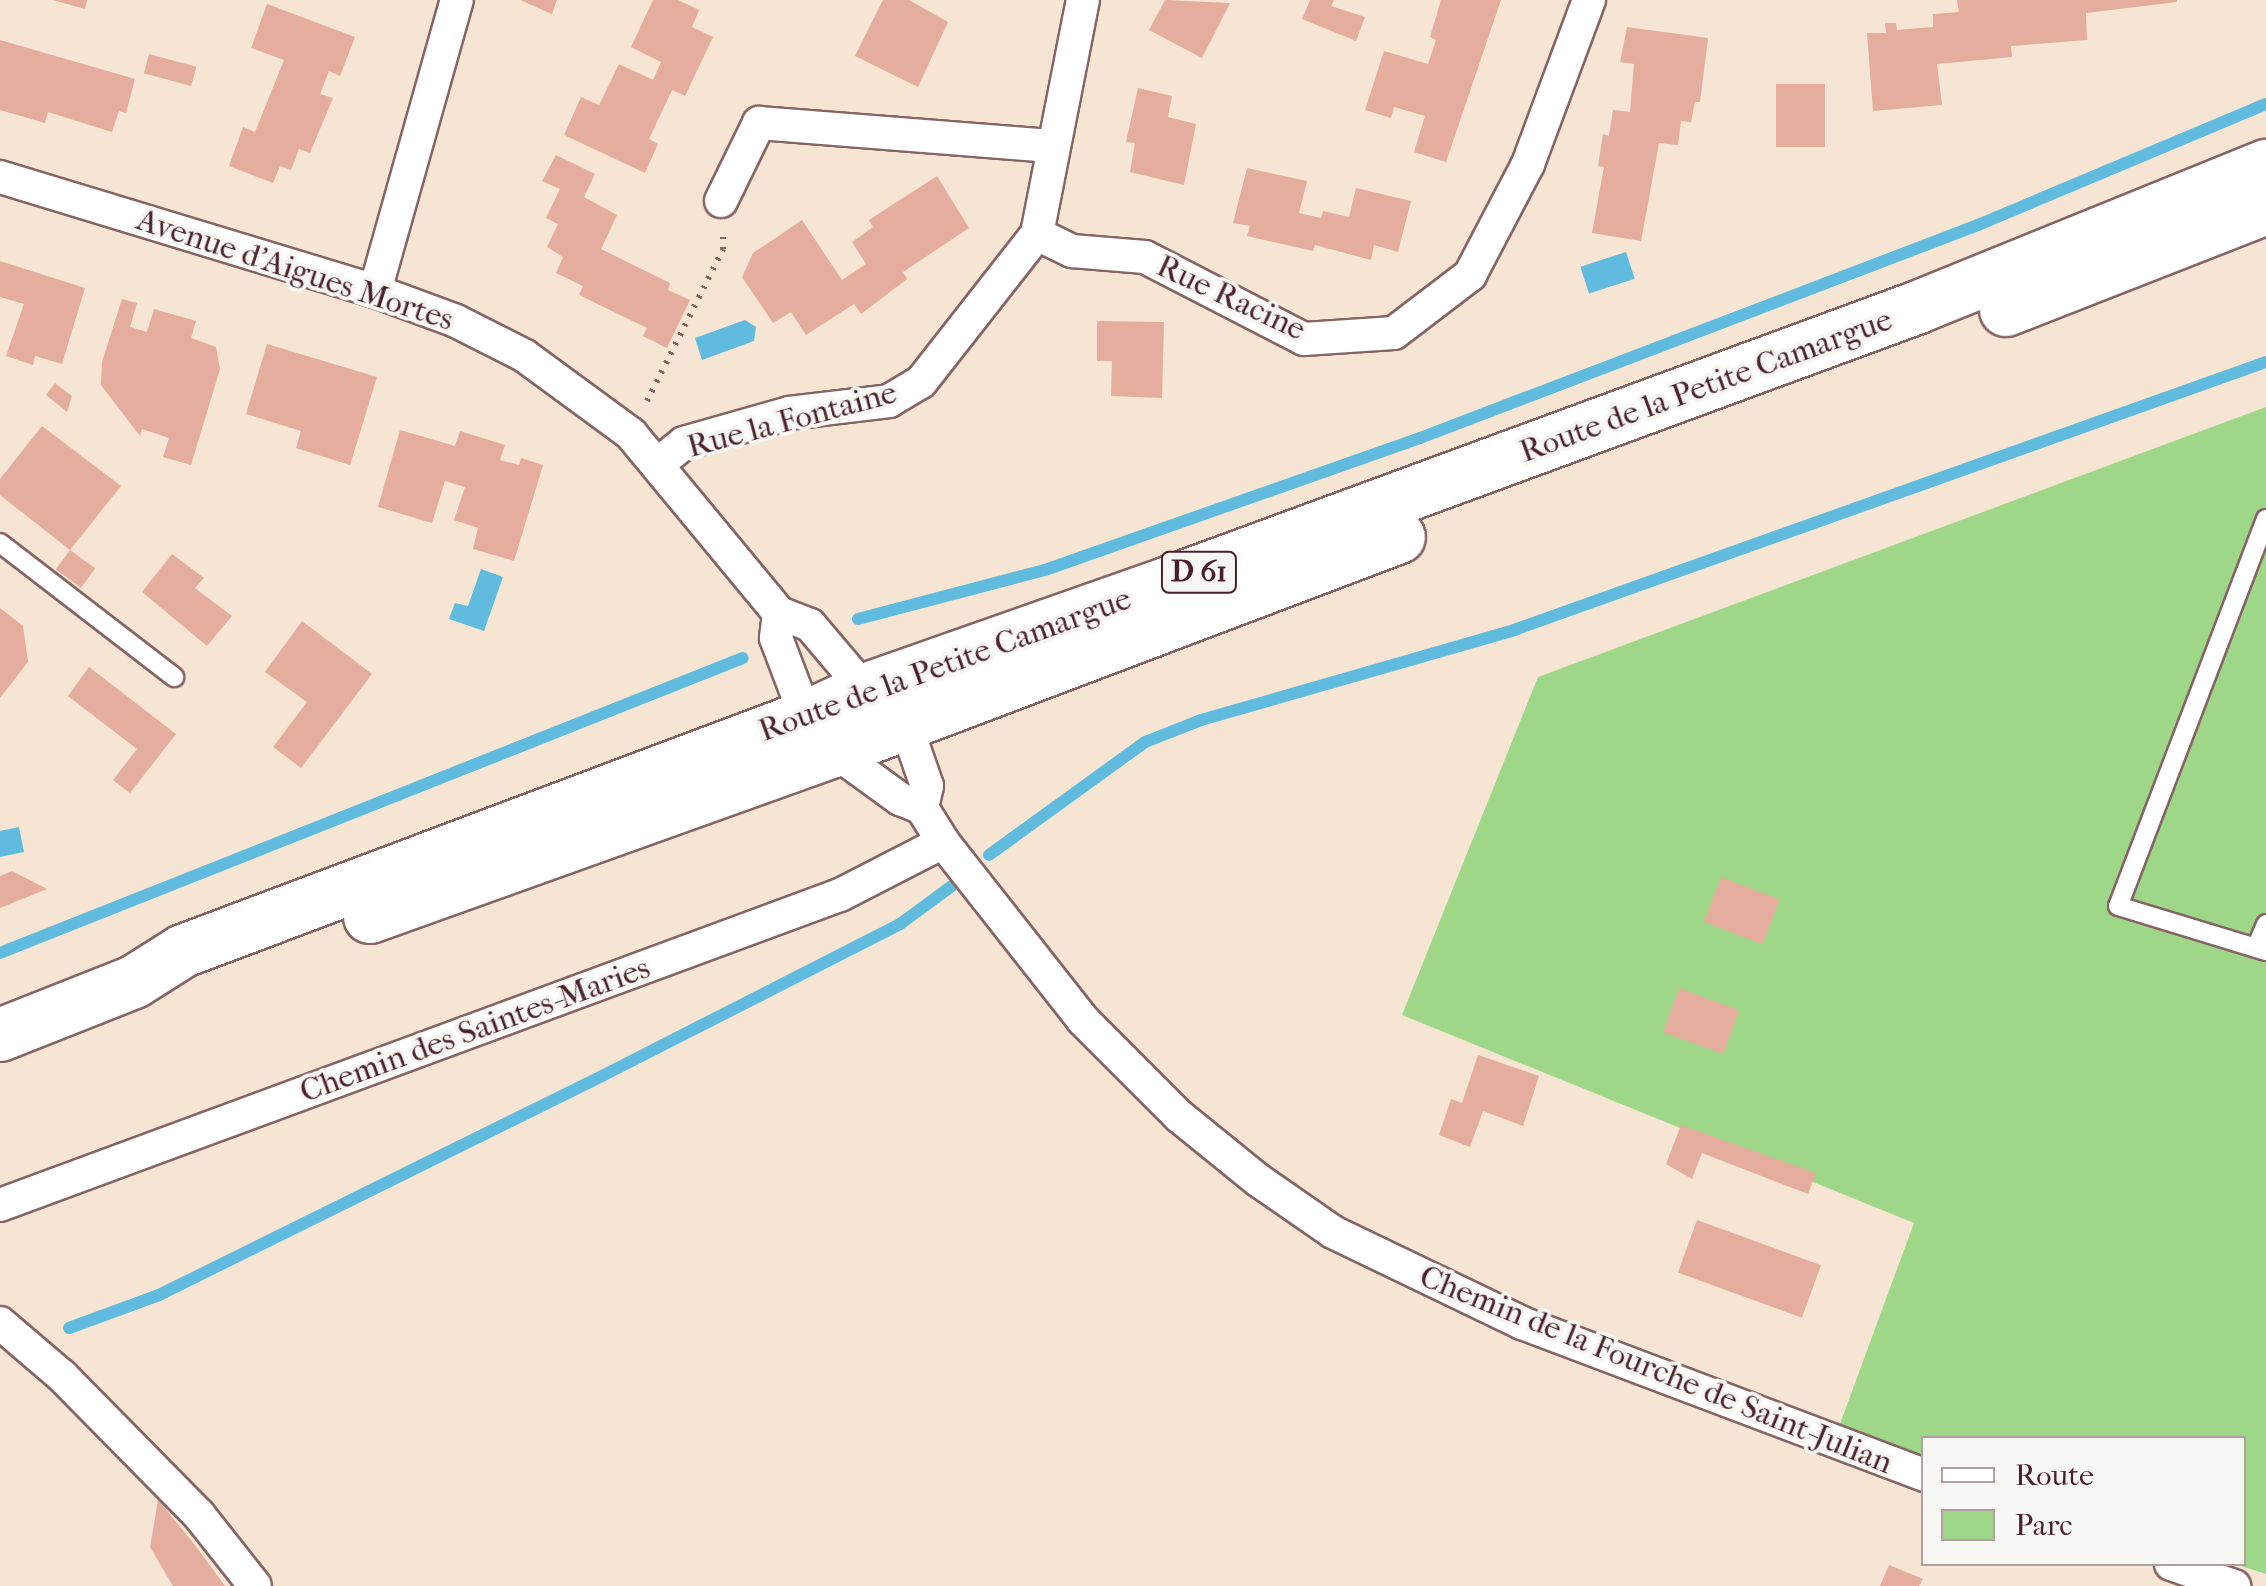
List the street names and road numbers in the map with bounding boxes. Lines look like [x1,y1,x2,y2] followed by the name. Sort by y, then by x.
[132,201,458,339] street label: Avenue d'Aigues Mortes
[1151,247,1311,349] street label: Rue Racine
[1515,301,1897,471] street label: Route de la Petite Camargue
[683,374,901,466] street label: Rue la Fontaine
[1159,547,1239,597] road number: D 61
[754,580,1136,750] street label: Route de la Petite Camargue
[295,949,655,1111] street label: Chemin des Saintes-Maries
[1414,1257,1898,1483] street label: Chemin de la Fourche de Saint-Julian

